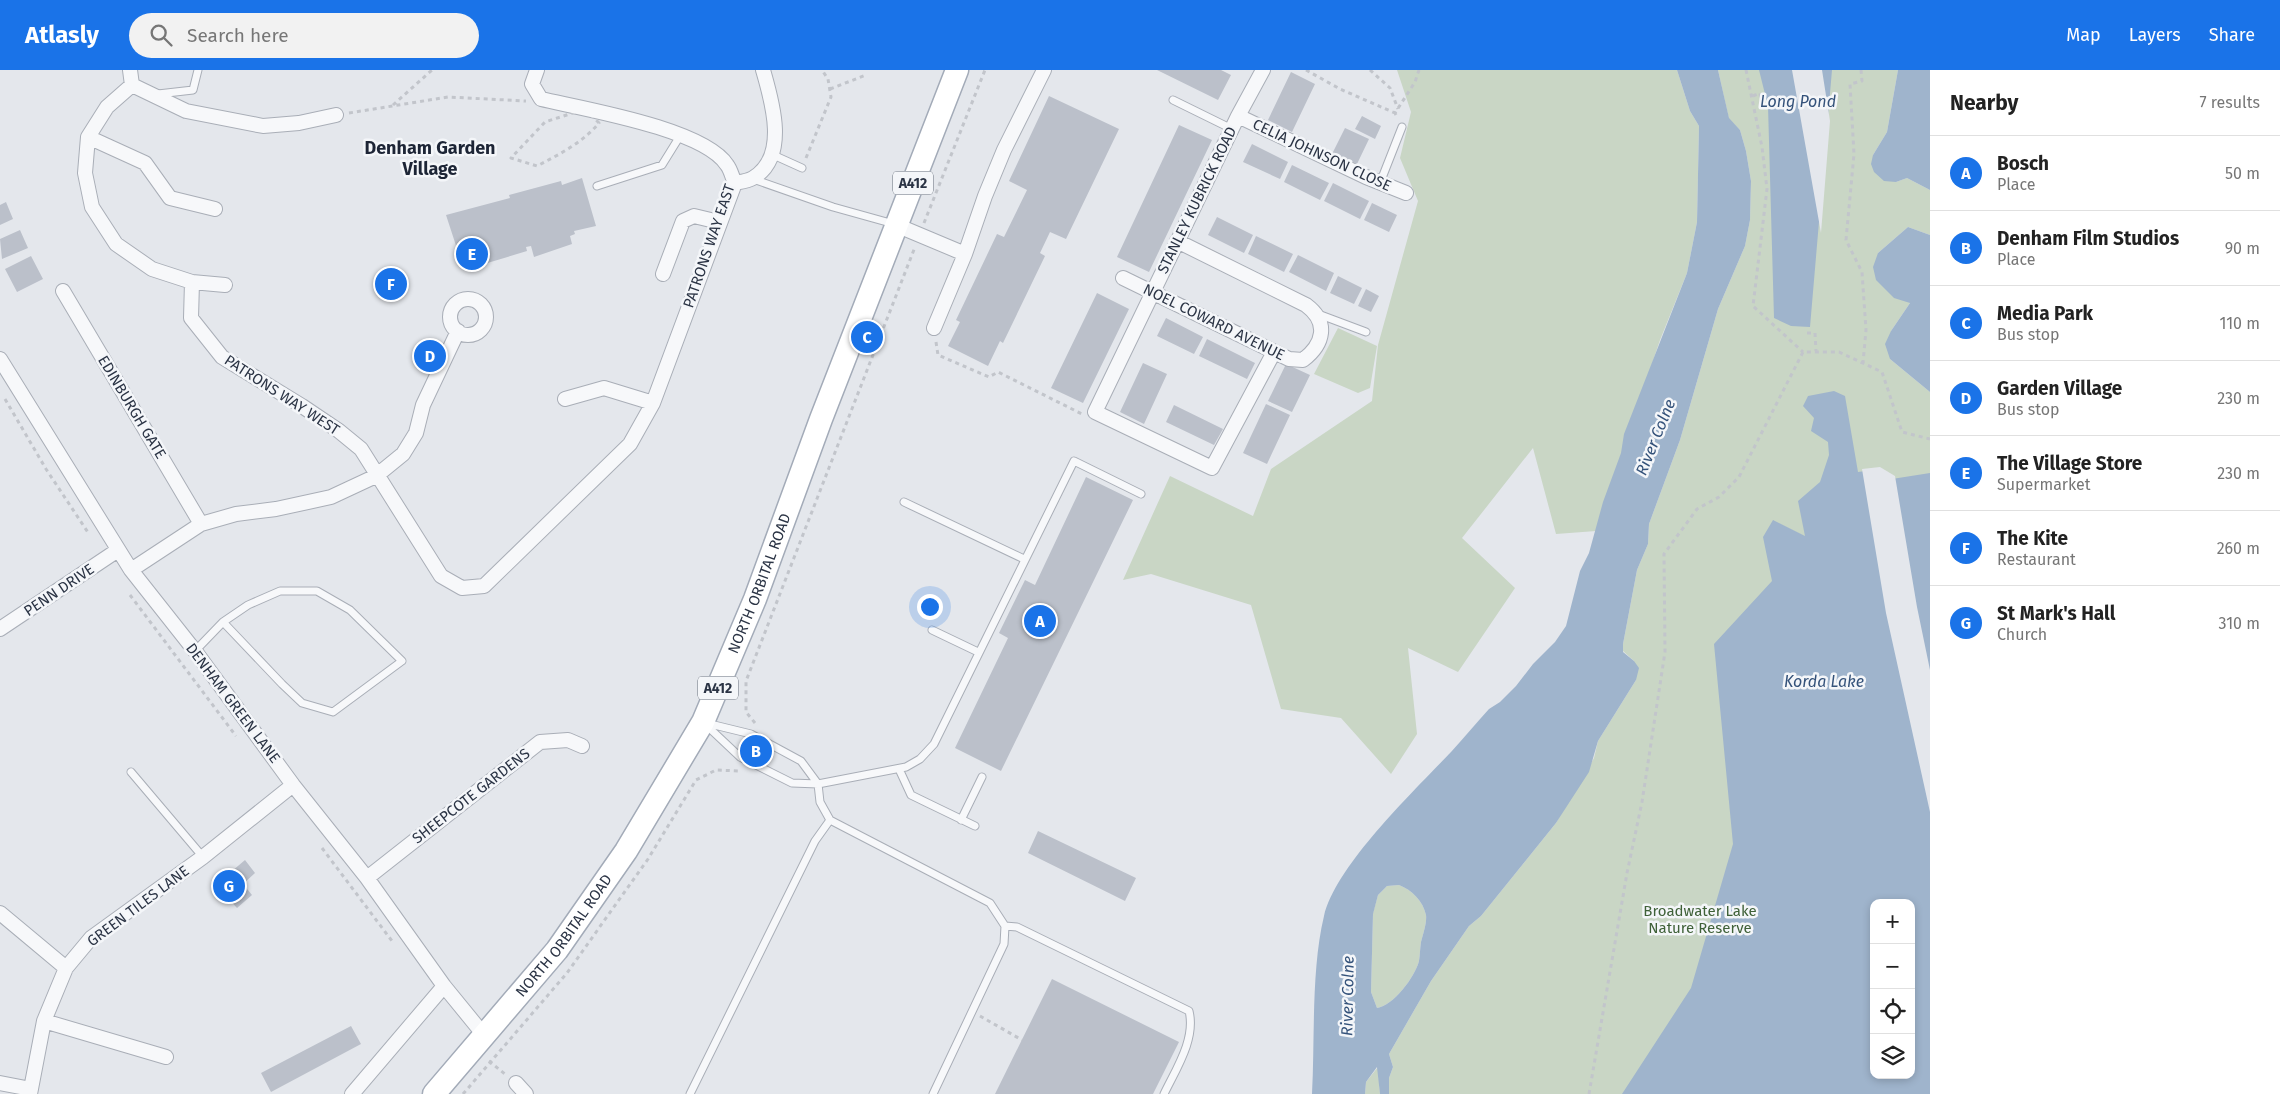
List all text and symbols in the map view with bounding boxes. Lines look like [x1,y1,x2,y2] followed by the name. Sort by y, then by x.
[129,13,479,58] search box
[25,21,99,49] text: Atlasly
[147,21,175,49] icon: search
[187,24,289,47] text: Search here
[2066,24,2101,46] text: Map
[2129,24,2181,46] text: Layers
[2209,24,2255,46] text: Share
[1950,90,2018,116] text: Nearby
[1760,92,1836,111] water label: Long Pond
[2200,93,2260,112] text: 7 results
[1250,115,1394,195] street label: CELIA JOHNSON CLOSE
[1154,124,1240,276] street label: STANLEY KUBRICK ROAD
[364,137,496,180] district label: Denham Garden Village
[1997,152,2049,175] text: Bosch
[1961,164,1971,183] text: A
[2225,164,2260,183] text: 50 m
[893,172,933,195] road number: A412
[1997,175,2036,194] text: Place
[679,181,739,310] street label: PATRONS WAY EAST
[1997,227,2179,250] text: Denham Film Studios
[456,235,488,273] pin: E
[1961,239,1971,258] text: B
[2225,239,2260,258] text: 90 m
[1997,250,2036,269] text: Place
[375,265,407,303] pin: F
[1140,280,1288,364] street label: NOEL COWARD AVENUE
[1997,302,2093,325] text: Media Park
[1961,314,1971,333] text: C
[2219,314,2260,333] text: 110 m
[851,318,883,356] pin: C
[1997,325,2060,344] text: Bus stop
[414,337,446,375] pin: D
[221,351,343,439] street label: PATRONS WAY WEST
[94,352,170,462] street label: EDINBURGH GATE
[1997,377,2122,400] text: Garden Village
[1961,389,1971,408] text: D
[2217,389,2260,408] text: 230 m
[1632,396,1679,478] water label: River Colne
[1997,400,2060,419] text: Bus stop
[1997,452,2142,475] text: The Village Store
[1962,464,1970,483] text: E
[2217,464,2260,483] text: 230 m
[1997,475,2091,494] text: Supermarket
[724,511,795,656] street label: NORTH ORBITAL ROAD
[1997,527,2068,550] text: The Kite
[1962,539,1970,558] text: F
[2217,539,2260,558] text: 260 m
[1997,550,2076,569] text: Restaurant
[21,560,97,620] street label: PENN DRIVE
[917,594,943,620] your location
[1024,602,1056,640] pin: A
[1997,602,2115,625] text: St Mark's Hall
[1961,614,1971,633] text: G
[2219,614,2260,633] text: 310 m
[1997,625,2047,644] text: Church
[182,639,284,767] street label: DENHAM GREEN LANE
[1784,672,1864,691] water label: Korda Lake
[698,676,738,700] road number: A412
[740,732,772,770] pin: B
[409,745,533,847] street label: SHEEPCOTE GARDENS
[84,862,192,950] street label: GREEN TILES LANE
[213,867,245,905] pin: G
[512,871,616,1001] street label: NORTH ORBITAL ROAD
[1870,899,1915,1079] map controls
[1870,899,1915,944] button: +
[1643,902,1757,937] park label: Broadwater Lake Nature Reserve
[1870,944,1915,989] button: −
[1337,956,1358,1036] water label: River Colne
[1870,989,1915,1034] button: locate
[1870,1034,1915,1079] button: layers

